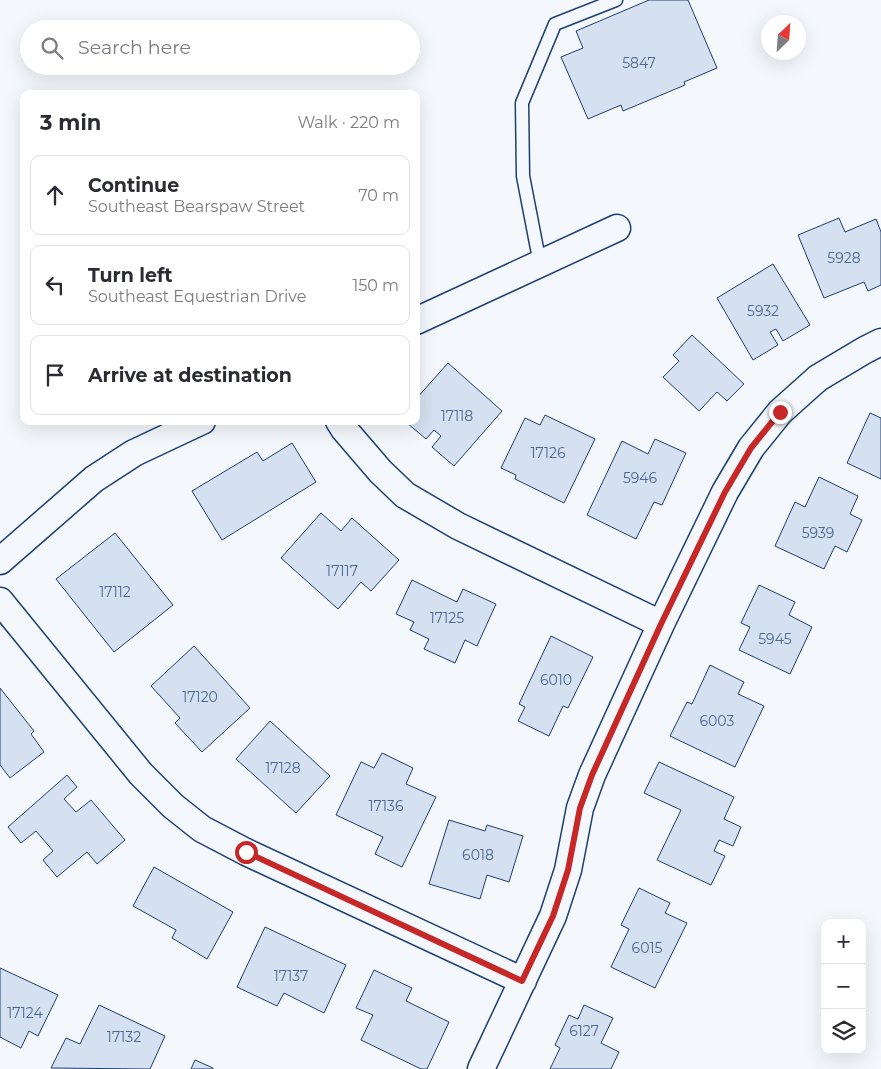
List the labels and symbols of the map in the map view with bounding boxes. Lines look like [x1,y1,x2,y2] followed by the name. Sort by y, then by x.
[761,15,806,60] north arrow
[622,54,656,72] house number: 5847
[827,249,861,267] house number: 5928
[747,302,779,320] house number: 5932
[769,401,792,424] route end
[441,407,473,425] house number: 17118
[531,444,566,462] house number: 17126
[623,469,658,487] house number: 5946
[802,524,834,542] house number: 5939
[326,562,358,580] house number: 17117
[99,583,131,601] house number: 17112
[430,609,464,627] house number: 17125
[758,630,792,648] house number: 5945
[540,671,572,689] house number: 6010
[182,688,218,706] house number: 17120
[700,712,735,730] house number: 6003
[265,759,301,777] house number: 17128
[369,797,404,815] house number: 17136
[235,841,258,864] route start
[462,846,494,864] house number: 6018
[632,939,662,957] house number: 6015
[274,967,308,985] house number: 17137
[7,1004,43,1022] house number: 17124
[569,1022,599,1040] house number: 6127
[107,1028,141,1046] house number: 17132

